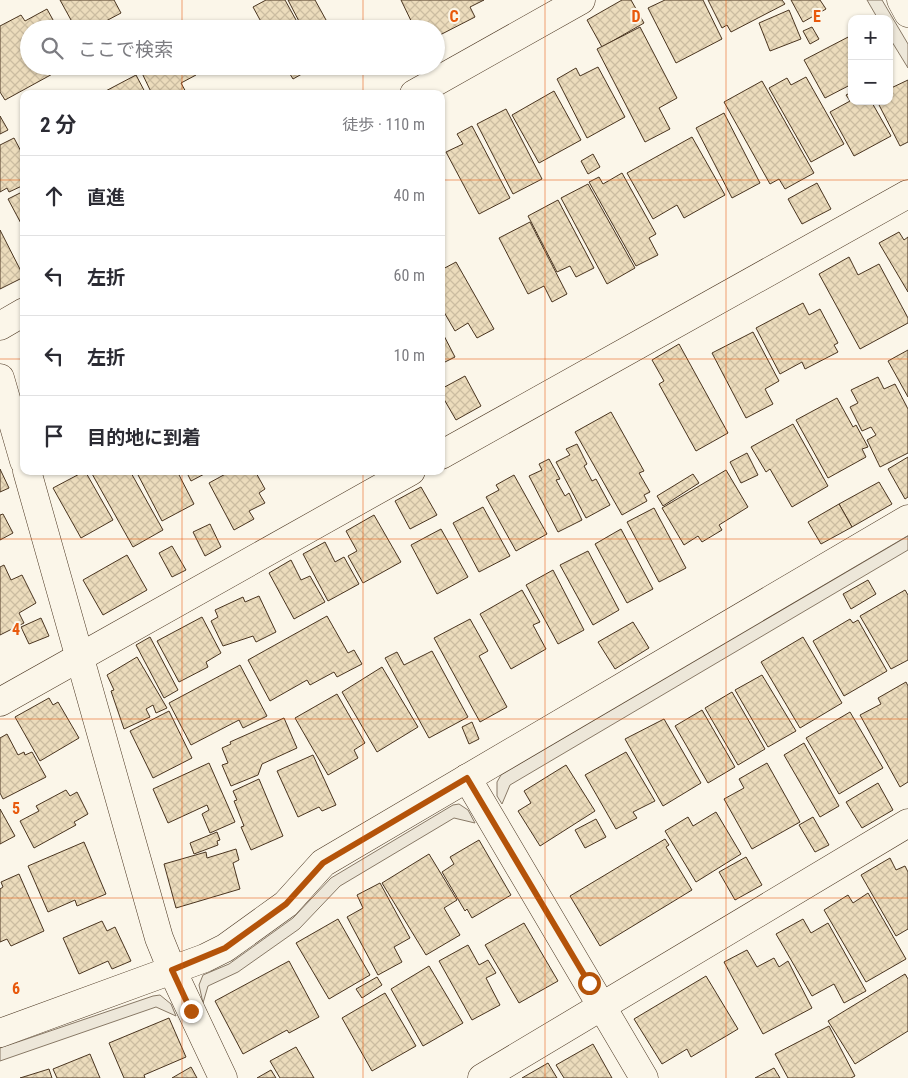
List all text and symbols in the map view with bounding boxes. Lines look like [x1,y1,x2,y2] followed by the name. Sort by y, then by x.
[449,7,459,26] text: C
[631,7,641,26] text: D
[813,7,821,26] text: E
[848,15,893,105] map controls
[848,15,893,60] button: +
[20,20,445,75] search box
[38,34,66,62] icon: search
[78,38,173,61] text: ここで検索
[848,60,893,105] button: −
[40,113,76,137] text: 2 分
[342,115,425,134] text: 徒歩 · 110 m
[40,182,68,210] icon: ahead
[87,186,125,209] text: 直進
[393,186,425,205] text: 40 m
[40,262,68,290] icon: left
[87,266,125,289] text: 左折
[393,266,425,285] text: 60 m
[40,342,68,370] icon: left
[87,346,125,369] text: 左折
[393,346,425,365] text: 10 m
[40,422,68,450] icon: arrive
[87,426,201,449] text: 目的地に到着
[12,620,20,639] text: 4
[12,799,20,818] text: 5
[578,972,601,995] route start
[12,979,20,998] text: 6
[180,1000,203,1023] route end

